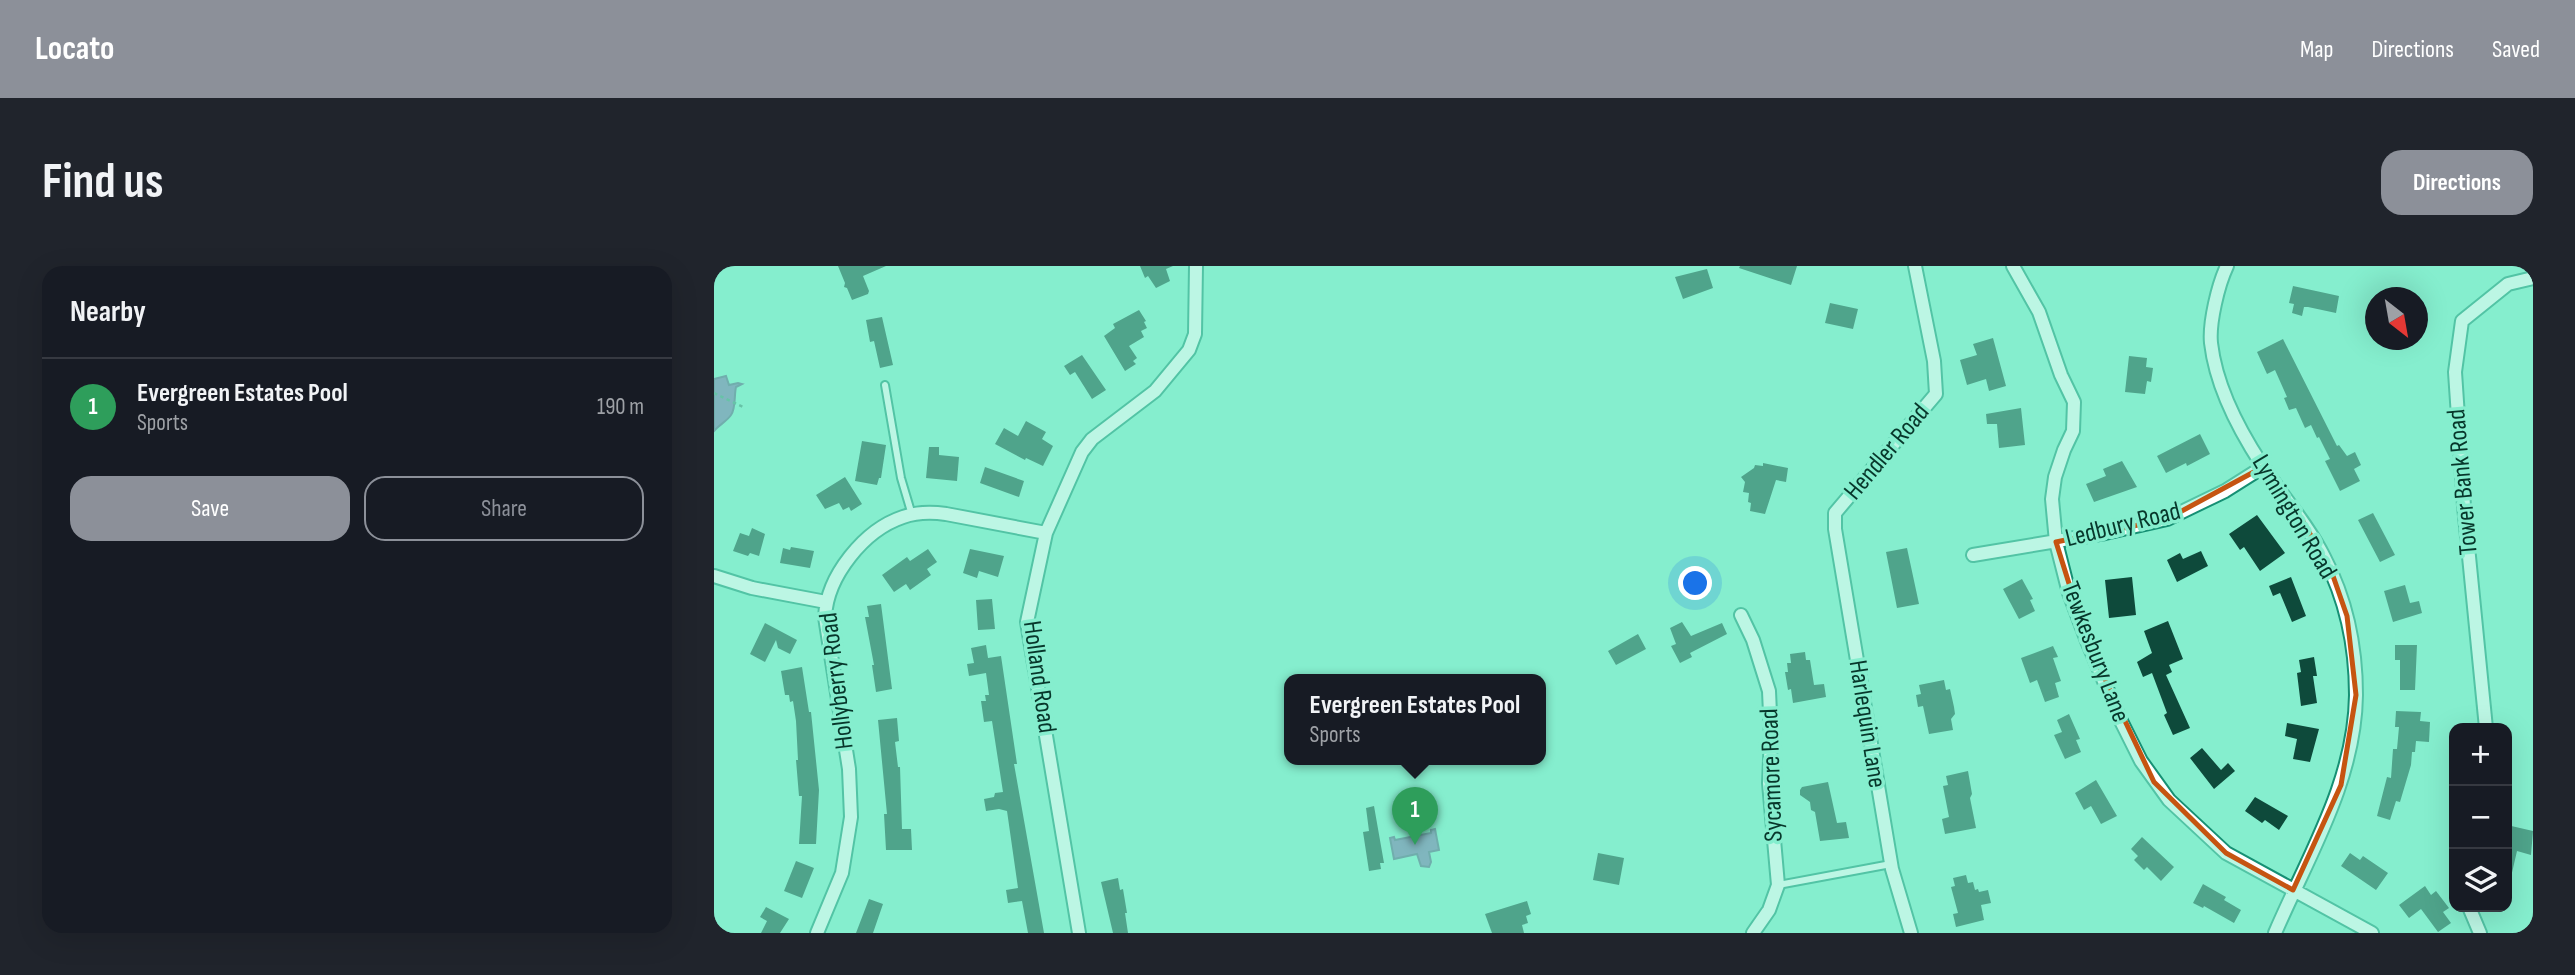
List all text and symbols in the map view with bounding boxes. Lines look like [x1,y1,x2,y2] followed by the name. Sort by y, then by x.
[35,29,114,69] text: Locato
[2300,35,2333,64] text: Map
[2371,35,2454,64] text: Directions
[2492,35,2540,64] text: Saved
[2381,150,2533,215] button: Directions
[42,153,164,212] text: Find us
[2365,287,2428,350] north arrow
[70,294,146,330] text: Nearby
[137,378,348,409] text: Evergreen Estates Pool
[88,393,98,421] text: 1
[597,393,644,421] text: 190 m
[1838,398,1936,506] street label: Hendler Road
[2441,408,2485,556] street label: Tower Bank Road
[137,409,188,437] text: Sports
[2245,449,2343,585] street label: Lymington Road
[70,476,350,541] button: Save
[364,476,644,541] button: Share
[2062,496,2184,554] street label: Ledbury Road
[1678,566,1712,600] your location
[2054,577,2136,727] street label: Tewkesbury Lane
[813,611,861,751] street label: Hollyberry Road
[1016,619,1062,735] street label: Holland Road
[1842,658,1892,790] street label: Harlequin Lane
[1284,674,1546,765] popup
[1310,690,1520,721] text: Evergreen Estates Pool
[1754,708,1790,842] street label: Sycamore Road
[1310,721,1361,749] text: Sports
[2449,723,2512,912] map controls
[2449,723,2512,786] button: +
[2449,786,2512,849] button: −
[1392,787,1438,845] pin: 1
[2449,849,2512,912] button: layers

